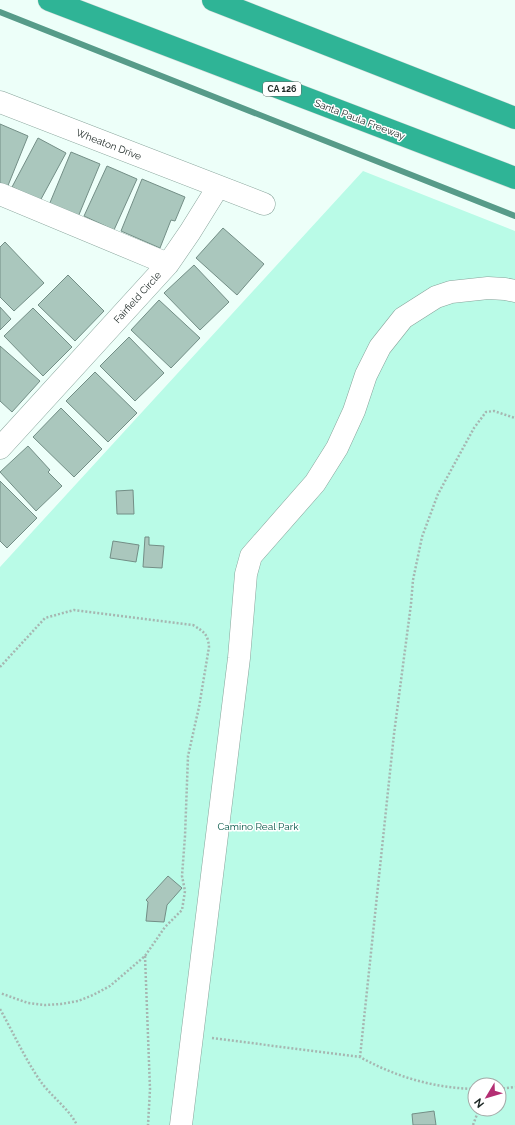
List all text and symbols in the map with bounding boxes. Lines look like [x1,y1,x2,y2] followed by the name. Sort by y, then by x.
[263,82,301,96] road number: CA 126
[313,97,407,142] street label: Santa Paula Freeway
[75,127,143,162] street label: Wheaton Drive
[111,269,163,325] street label: Fairfield Circle
[217,821,299,832] park label: Camino Real Park
[467,1077,507,1117] north arrow
[472,1096,487,1110] text: N

